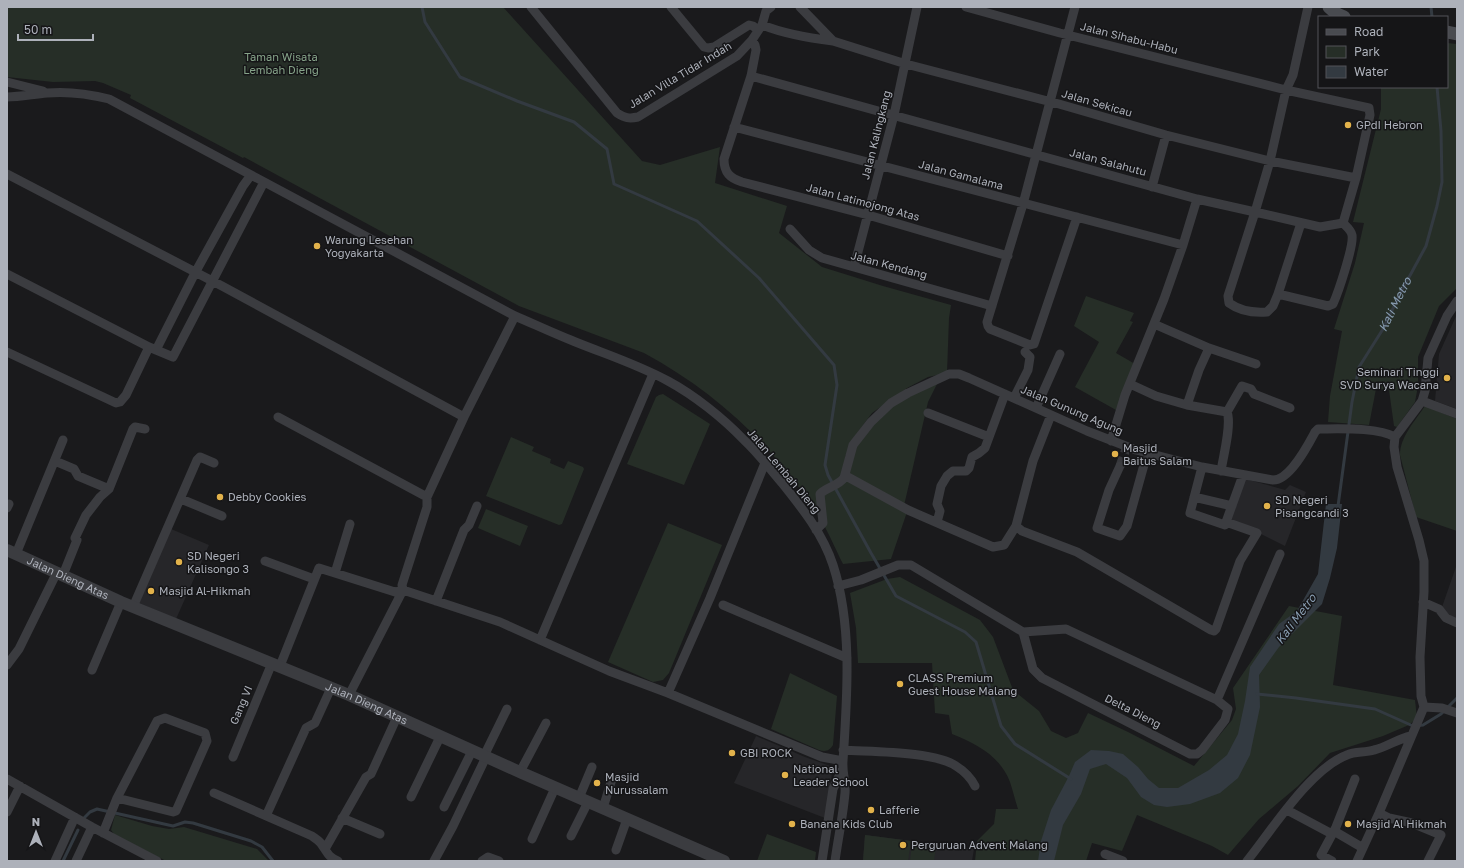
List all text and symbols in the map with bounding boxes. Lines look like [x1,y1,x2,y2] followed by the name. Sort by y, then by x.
[18,16,93,42] scale bar
[1318,16,1448,88] legend
[1079,19,1179,56] street label: Jalan Sihabu-Habu
[24,22,52,37] text: 50 m
[1354,24,1383,39] text: Road
[626,39,734,110] street label: Jalan Villa Tidar Indah
[1354,44,1380,59] text: Park
[243,50,319,76] park label: Taman Wisata Lembah Dieng
[1354,64,1388,79] text: Water
[1060,86,1134,119] street label: Jalan Sekicau
[858,89,893,181] street label: Jalan Kalingkang
[1356,118,1423,131] place label: GPdI Hebron
[1343,120,1353,130] marker: GPdI Hebron
[1068,145,1148,178] street label: Jalan Salahutu
[917,157,1005,192] street label: Jalan Gamalama
[805,180,921,223] street label: Jalan Latimojong Atas
[325,233,413,259] place label: Warung Lesehan Yogyakarta
[312,241,322,251] marker: Warung Lesehan Yogyakarta
[849,248,929,281] street label: Jalan Kendang
[1375,274,1415,334] water label: Kali Metro
[1340,365,1439,391] place label: Seminari Tinggi SVD Surya Wacana
[1442,373,1452,383] marker: Seminari Tinggi SVD Surya Wacana
[1019,382,1125,437] street label: Jalan Gunung Agung
[745,426,824,516] street label: Jalan Lembah Dieng
[1123,441,1192,467] place label: Masjid Baitus Salam
[1110,449,1120,459] marker: Masjid Baitus Salam
[228,490,307,503] place label: Debby Cookies
[215,492,225,502] marker: Debby Cookies
[1275,493,1349,519] place label: SD Negeri Pisangcandi 3
[1262,501,1272,511] marker: SD Negeri Pisangcandi 3
[187,549,249,575] place label: SD Negeri Kalisongo 3
[25,553,111,602] street label: Jalan Dieng Atas
[174,557,184,567] marker: SD Negeri Kalisongo 3
[159,584,251,597] place label: Masjid Al-Hikmah
[146,586,156,596] marker: Masjid Al-Hikmah
[1272,590,1320,647] water label: Kali Metro
[908,671,1017,697] place label: CLASS Premium Guest House Malang
[324,679,410,727] street label: Jalan Dieng Atas
[895,679,905,689] marker: CLASS Premium Guest House Malang
[227,683,255,726] street label: Gang VI
[1103,691,1163,730] street label: Delta Dieng
[740,746,792,759] place label: GBI ROCK
[727,748,737,758] marker: GBI ROCK
[793,762,869,788] place label: National Leader School
[605,770,668,796] place label: Masjid Nurussalam
[780,770,790,780] marker: National Leader School
[592,778,602,788] marker: Masjid Nurussalam
[879,803,920,816] place label: Lafferie
[866,805,876,815] marker: Lafferie
[16,812,56,852] north arrow
[32,815,40,828] text: N
[800,817,893,830] place label: Banana Kids Club
[1356,817,1447,830] place label: Masjid Al Hikmah
[787,819,797,829] marker: Banana Kids Club
[1343,819,1353,829] marker: Masjid Al Hikmah
[911,838,1048,851] place label: Perguruan Advent Malang
[898,840,908,850] marker: Perguruan Advent Malang

